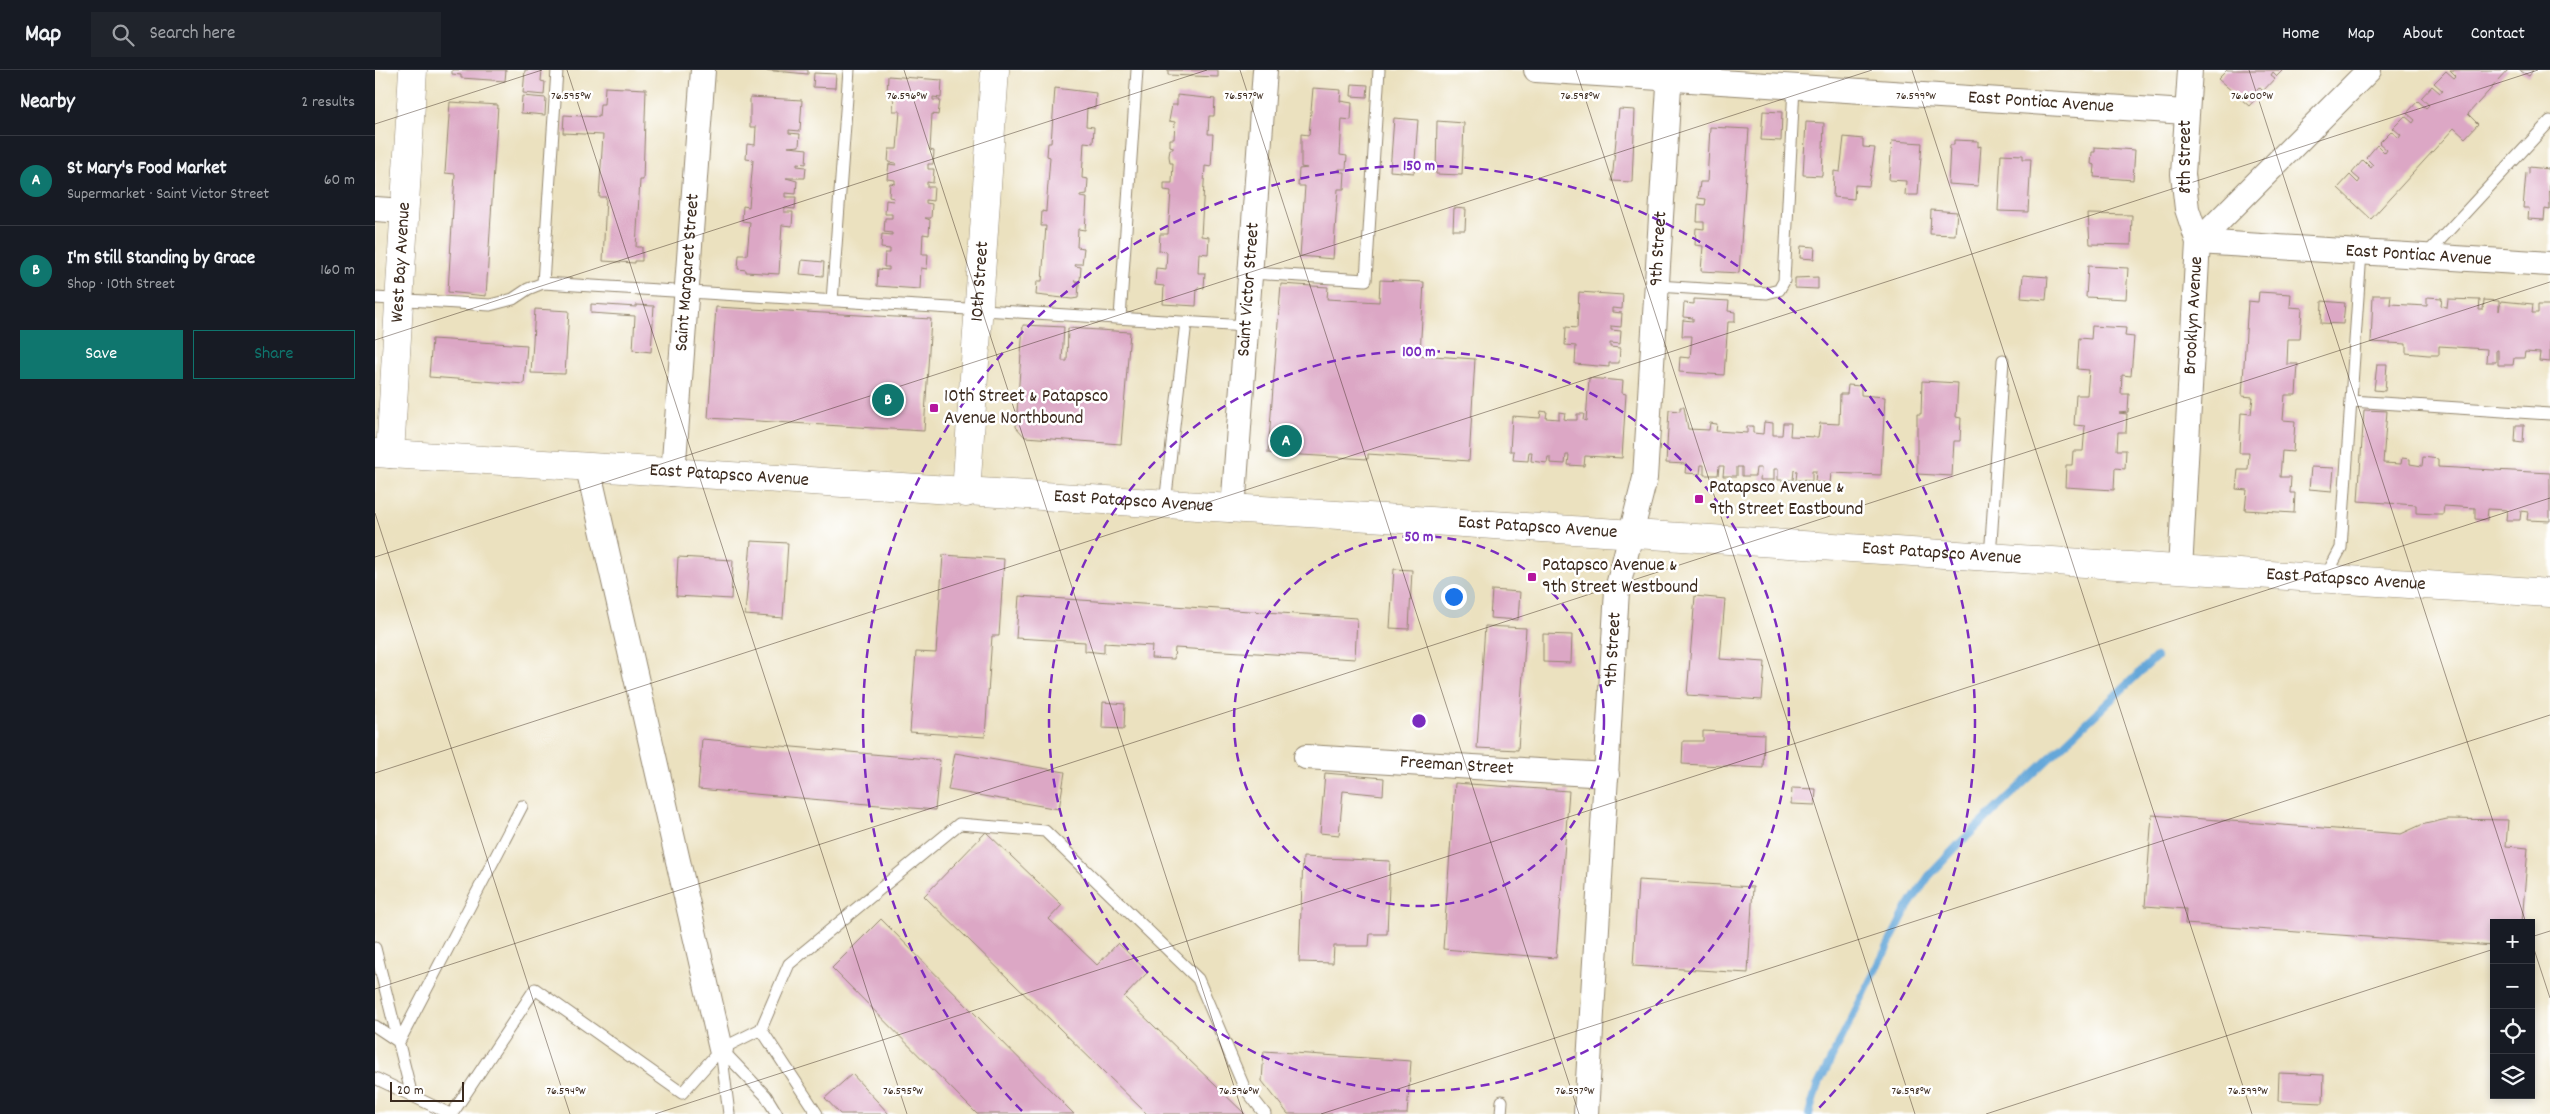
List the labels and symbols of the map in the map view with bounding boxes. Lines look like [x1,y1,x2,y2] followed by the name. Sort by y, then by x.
[1967,84,2115,121] street label: East Pontiac Avenue
[551,88,591,105] text: 76.595°W
[887,88,927,105] text: 76.596°W
[1225,88,1264,105] text: 76.597°W
[1560,88,1600,105] text: 76.598°W
[1896,88,1936,105] text: 76.599°W
[2231,88,2273,105] text: 76.600°W
[2173,120,2200,194] street label: 8th Street
[1403,156,1435,178] text: 150 m
[669,193,707,353] street label: Saint Margaret Street
[384,201,419,323] street label: West Bay Avenue
[1643,211,1675,287] street label: 9th Street
[1231,222,1267,358] street label: Saint Victor Street
[2345,238,2492,274] street label: East Pontiac Avenue
[964,240,997,323] street label: 10th Street
[2177,256,2211,375] street label: Brooklyn Avenue
[1402,342,1436,364] text: 100 m
[872,381,904,419] pin: B
[944,384,1108,433] place label: 10th Street & Patapsco Avenue Northbound
[928,402,940,414] marker: 10th Street & Patapsco Avenue Northbound
[1270,422,1302,460] pin: A
[649,457,810,494] street label: East Patapsco Avenue
[1709,475,1863,524] place label: Patapsco Avenue & 9th Street Eastbound
[1053,483,1214,520] street label: East Patapsco Avenue
[1693,493,1705,505] marker: Patapsco Avenue & 9th Street Eastbound
[1457,509,1618,546] street label: East Patapsco Avenue
[1405,527,1433,549] text: 50 m
[1861,535,2022,572] street label: East Patapsco Avenue
[1542,553,1698,602] place label: Patapsco Avenue & 9th Street Westbound
[2265,561,2426,598] street label: East Patapsco Avenue
[1526,571,1538,583] marker: Patapsco Avenue & 9th Street Westbound
[1441,584,1467,610] your location
[1598,612,1629,688] street label: 9th Street
[1410,712,1428,730] centre of rings
[1399,749,1514,783] street label: Freeman Street
[390,1079,464,1102] scale bar
[546,1083,586,1100] text: 76.594°W
[883,1083,923,1100] text: 76.595°W
[1219,1083,1259,1100] text: 76.596°W
[1556,1083,1595,1100] text: 76.597°W
[1891,1083,1931,1100] text: 76.598°W
[2228,1083,2268,1100] text: 76.599°W

